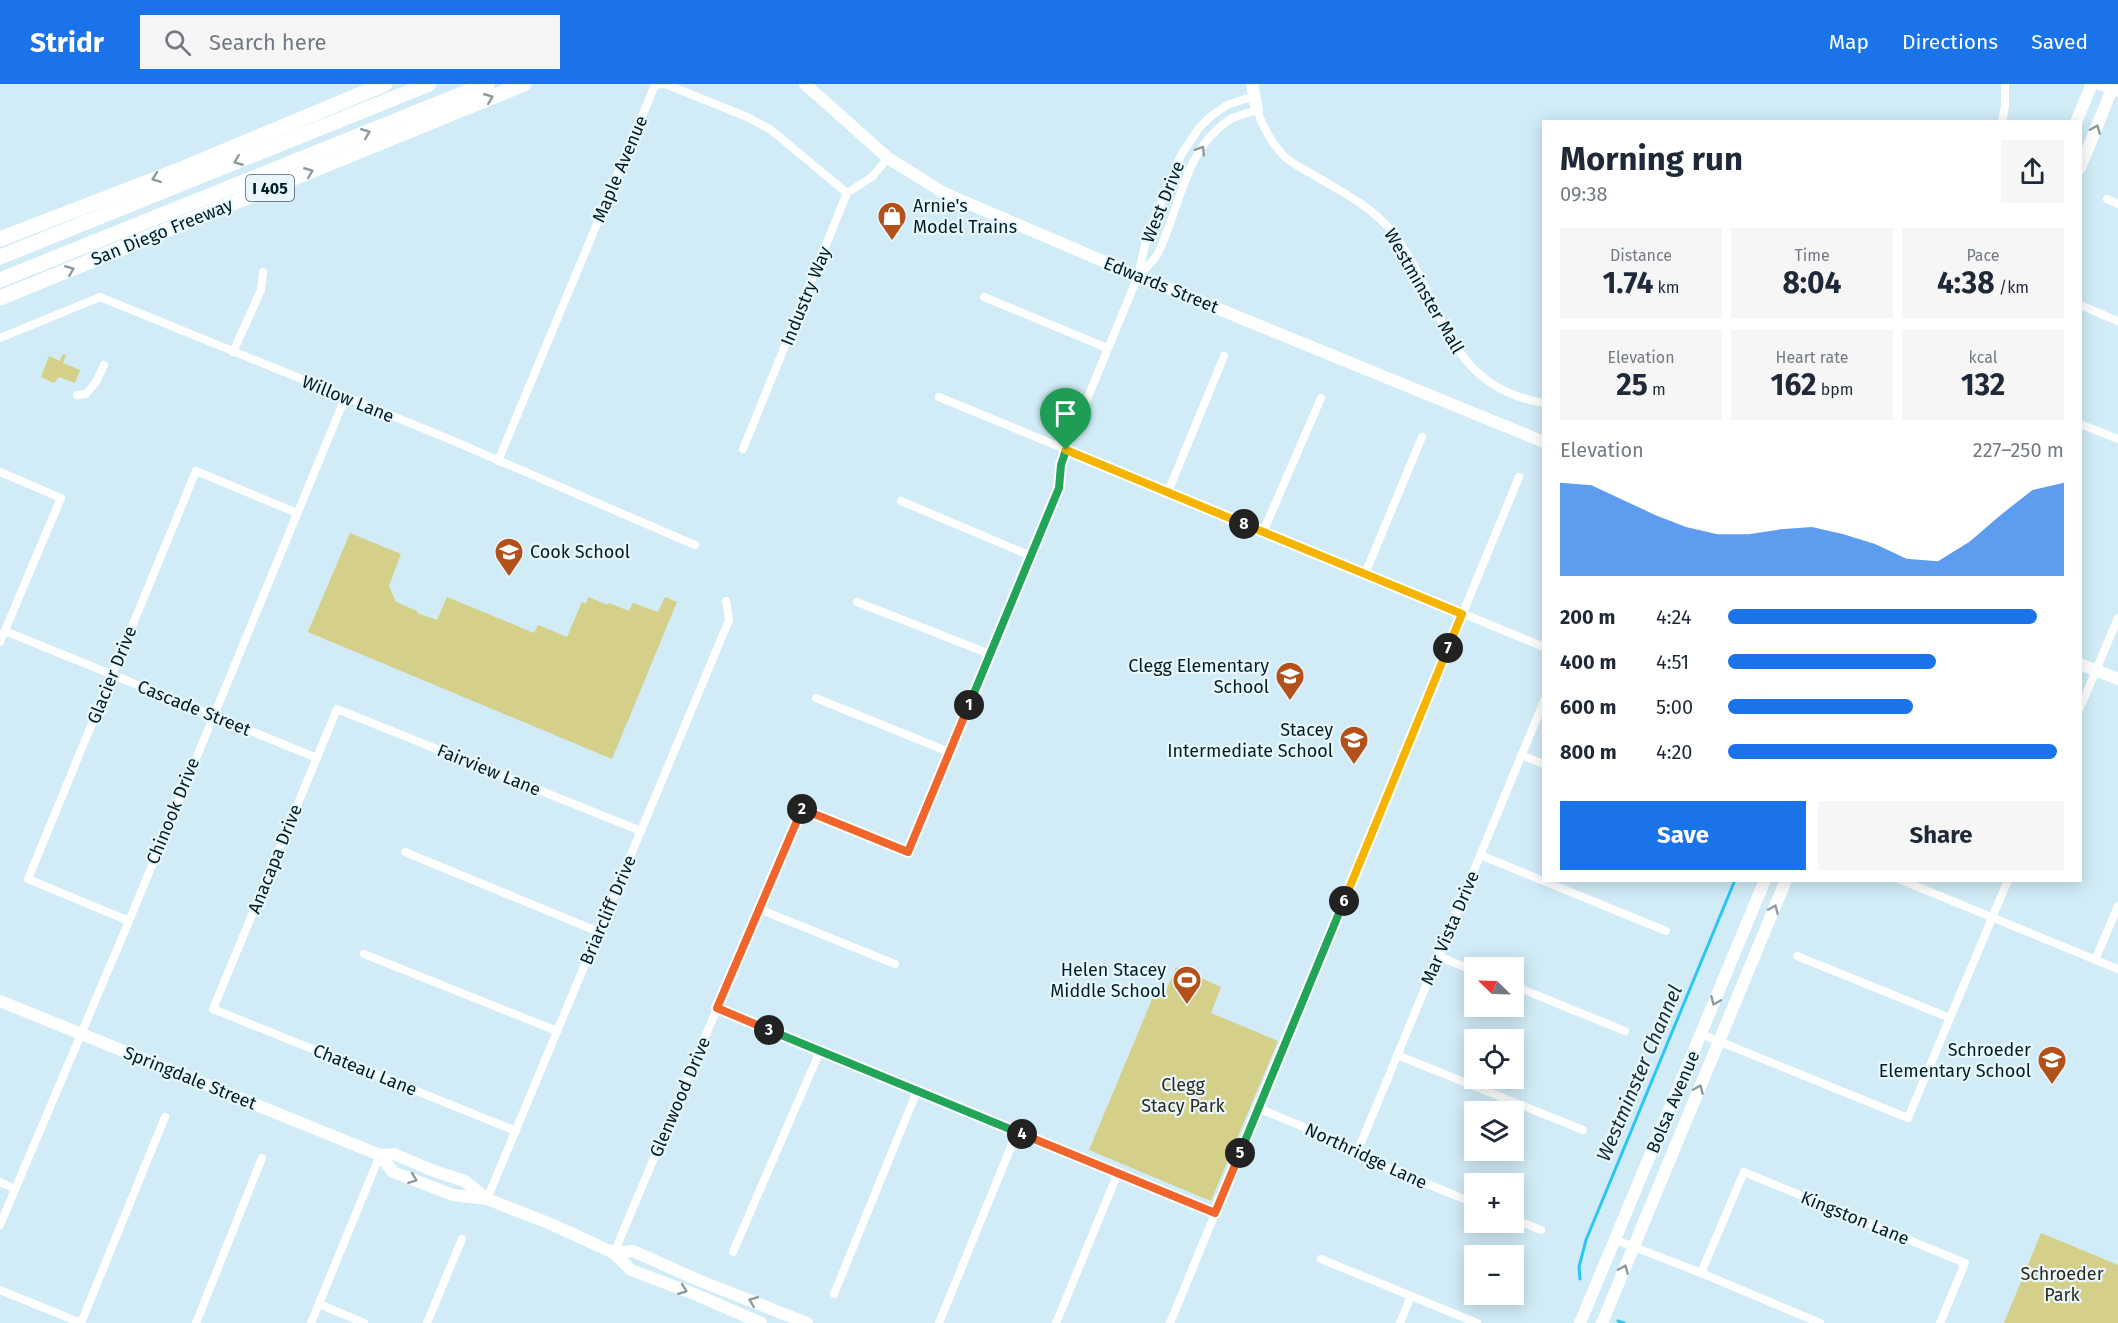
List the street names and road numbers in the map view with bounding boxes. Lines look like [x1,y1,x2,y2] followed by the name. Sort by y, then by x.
[588,112,652,226] street label: Maple Avenue
[1137,158,1189,246] street label: West Drive
[246,175,294,201] road number: I 405
[88,193,236,270] street label: San Diego Freeway
[1379,225,1469,357] street label: Westminster Mall
[776,243,836,349] street label: Industry Way
[1100,252,1222,318] street label: Edwards Street
[299,371,397,427] street label: Willow Lane
[82,623,142,727] street label: Glacier Drive
[134,675,254,741] street label: Cascade Street
[434,739,544,801] street label: Fairview Lane
[142,754,204,868] street label: Chinook Drive
[243,801,307,917] street label: Anacapa Drive
[575,852,641,968] street label: Briarcliff Drive
[1416,867,1484,989] street label: Mar Vista Drive
[645,1034,715,1160] street label: Glenwood Drive
[310,1039,420,1101] street label: Chateau Lane
[120,1041,260,1115] street label: Springdale Street
[1642,1047,1704,1157] street label: Bolsa Avenue
[1301,1118,1431,1194] street label: Northridge Lane
[1798,1186,1912,1250] street label: Kingston Lane

